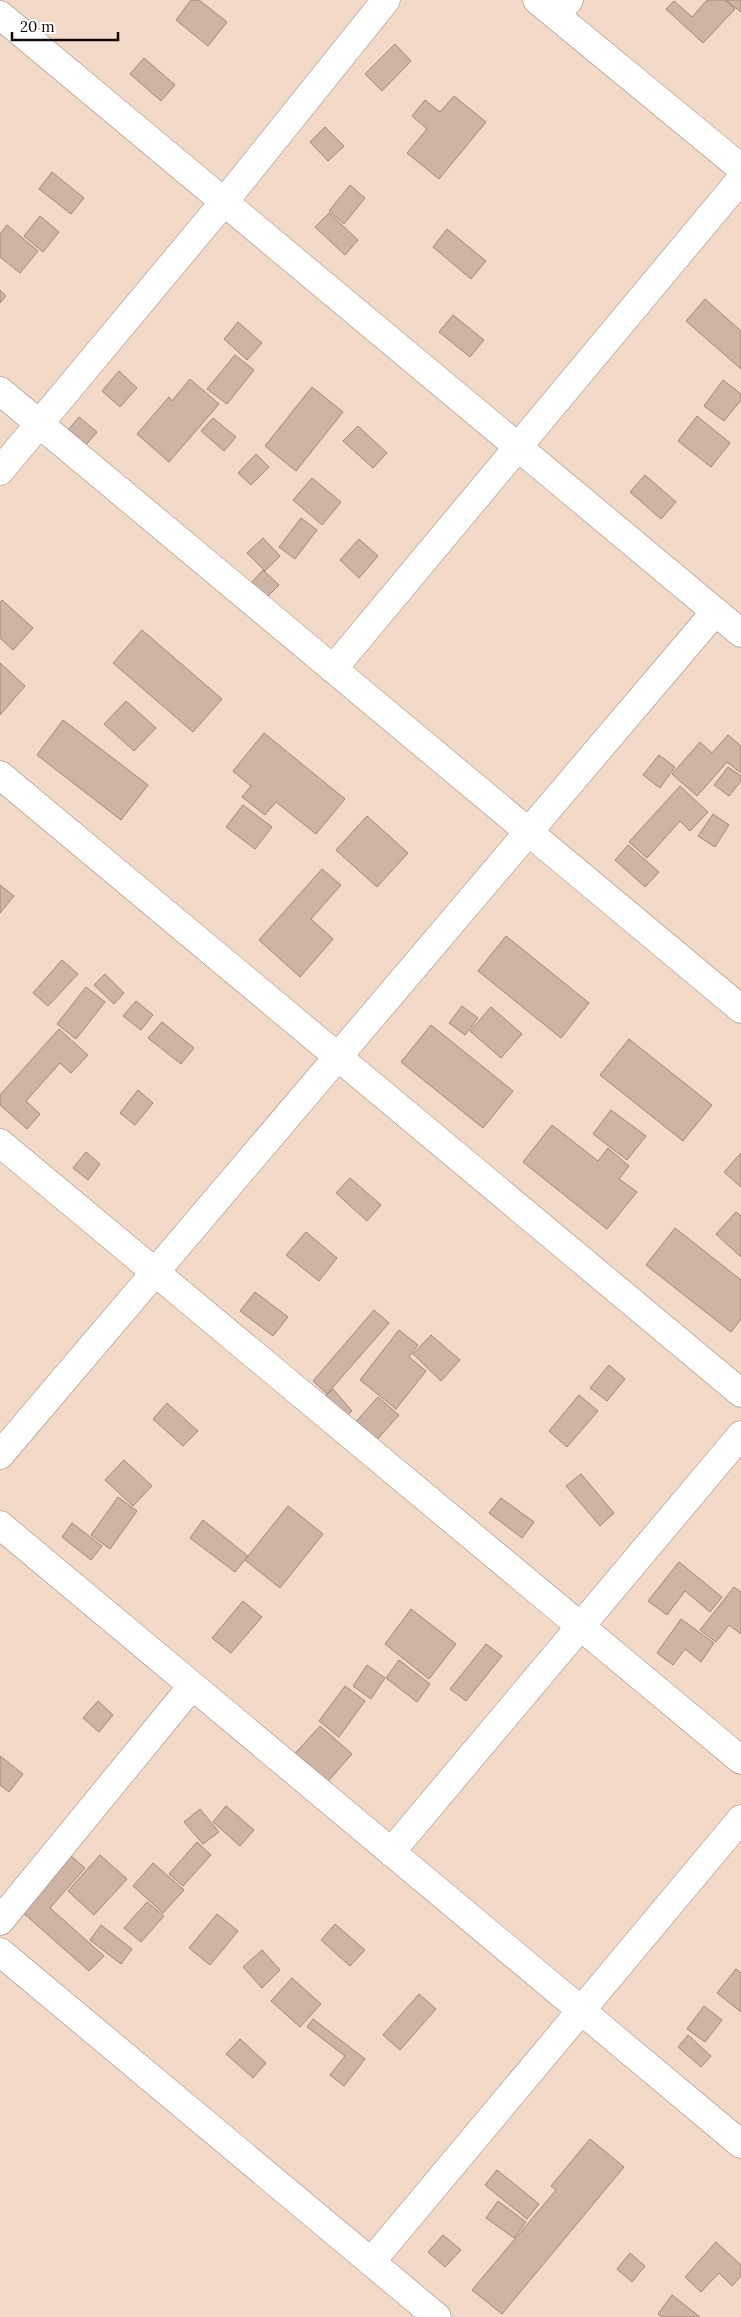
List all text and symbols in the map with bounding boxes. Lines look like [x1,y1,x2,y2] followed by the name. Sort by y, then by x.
[12,10,119,42] scale bar
[20,17,55,36] text: 20 m

